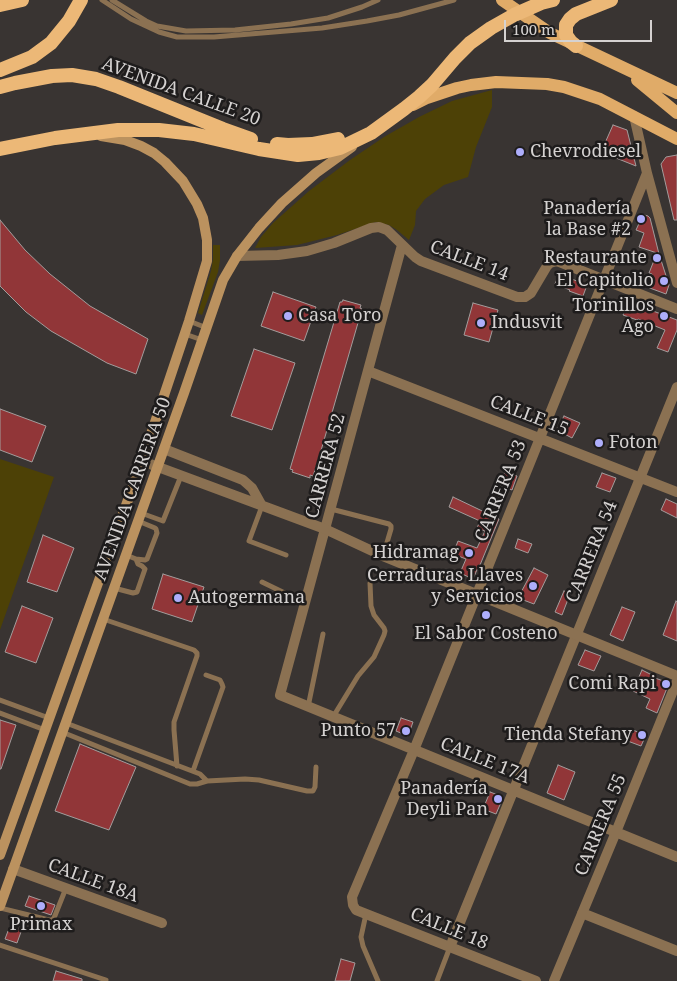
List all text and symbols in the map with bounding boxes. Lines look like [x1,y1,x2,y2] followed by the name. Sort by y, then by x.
[507,10,654,42] scale bar
[512,19,555,39] text: 100 m
[99,53,263,131] street label: AVENIDA CALLE 20
[530,141,641,163] place label: Chevrodiesel
[514,146,526,158] marker: Chevrodiesel
[543,198,631,240] place label: Panadería la Base #2
[635,213,647,225] marker: Panadería la Base #2
[427,236,511,286] street label: CALLE 14
[544,247,647,269] place label: Restaurante
[651,252,663,264] marker: Restaurante
[556,270,654,292] place label: El Capitolio
[658,275,670,287] marker: El Capitolio
[572,295,654,338] place label: Torinillos Ago
[298,305,382,327] place label: Casa Toro
[282,310,294,322] marker: Casa Toro
[658,310,670,322] marker: Torinillos Ago
[491,312,562,334] place label: Indusvit
[475,317,487,329] marker: Indusvit
[487,391,571,441] street label: CALLE 15
[90,395,176,583] street label: AVENIDA CARRERA 50
[302,411,350,521] street label: CARRERA 52
[609,432,658,454] place label: Foton
[471,437,531,545] street label: CARRERA 53
[593,437,605,449] marker: Foton
[562,498,622,606] street label: CARRERA 54
[373,542,459,564] place label: Hidramag
[463,547,475,559] marker: Hidramag
[367,565,523,608] place label: Cerraduras Llaves y Servicios
[527,580,539,592] marker: Cerraduras Llaves y Servicios
[188,587,305,609] place label: Autogermana
[172,592,184,604] marker: Autogermana
[480,609,492,621] marker: El Sabor Costeno
[414,623,558,645] place label: El Sabor Costeno
[568,673,656,695] place label: Comi Rapi
[660,678,672,690] marker: Comi Rapi
[321,720,396,742] place label: Punto 57
[504,724,632,746] place label: Tienda Stefany
[400,725,412,737] marker: Punto 57
[636,729,648,741] marker: Tienda Stefany
[437,733,533,789] street label: CALLE 17A
[571,771,631,879] street label: CARRERA 55
[400,778,488,821] place label: Panadería Deyli Pan
[492,793,504,805] marker: Panadería Deyli Pan
[45,855,141,907] street label: CALLE 18A
[35,900,47,912] marker: Primax
[407,904,491,954] street label: CALLE 18
[10,914,72,936] place label: Primax

